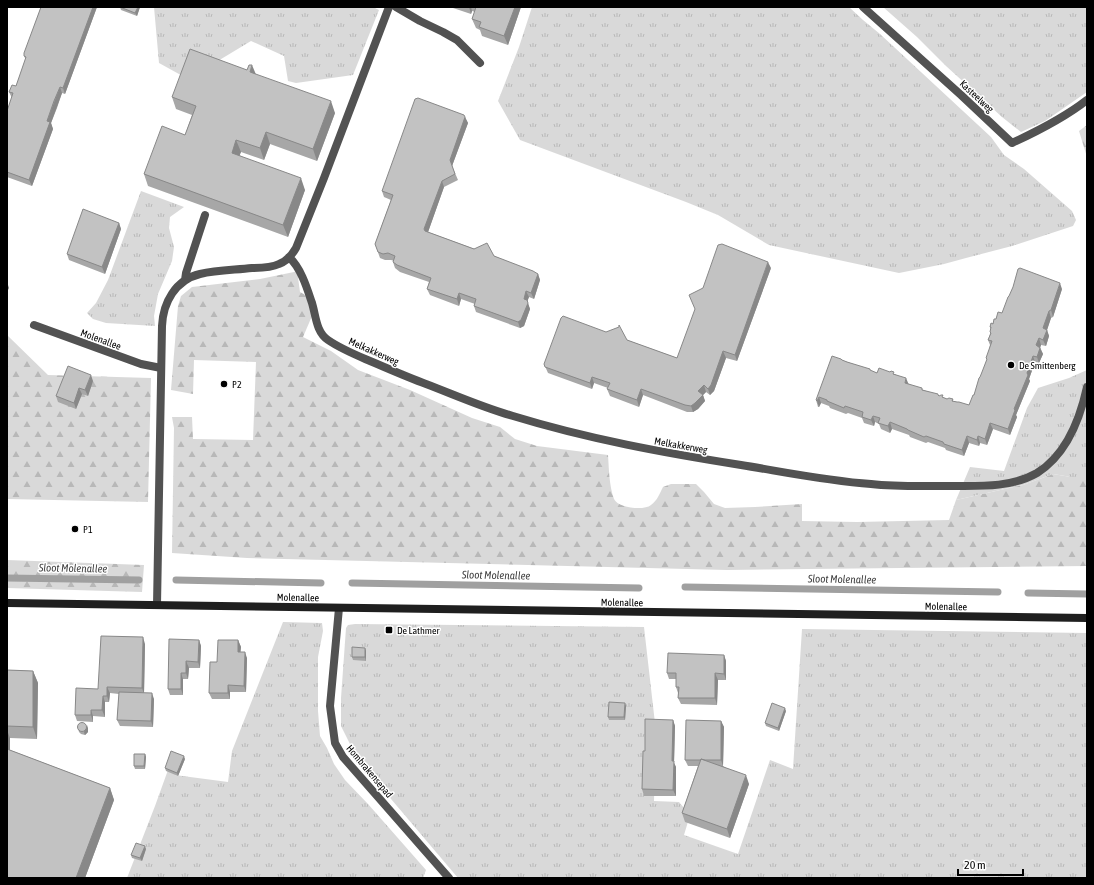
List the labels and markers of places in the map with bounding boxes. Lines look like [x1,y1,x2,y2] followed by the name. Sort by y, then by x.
[1006,360,1016,370] marker: De Smittenberg
[1019,360,1076,371] place label: De Smittenberg
[219,379,229,389] marker: P2
[232,379,242,390] place label: P2
[70,524,80,534] marker: P1
[83,524,93,535] place label: P1
[384,625,394,635] marker: De Lathmer
[397,625,440,636] place label: De Lathmer

